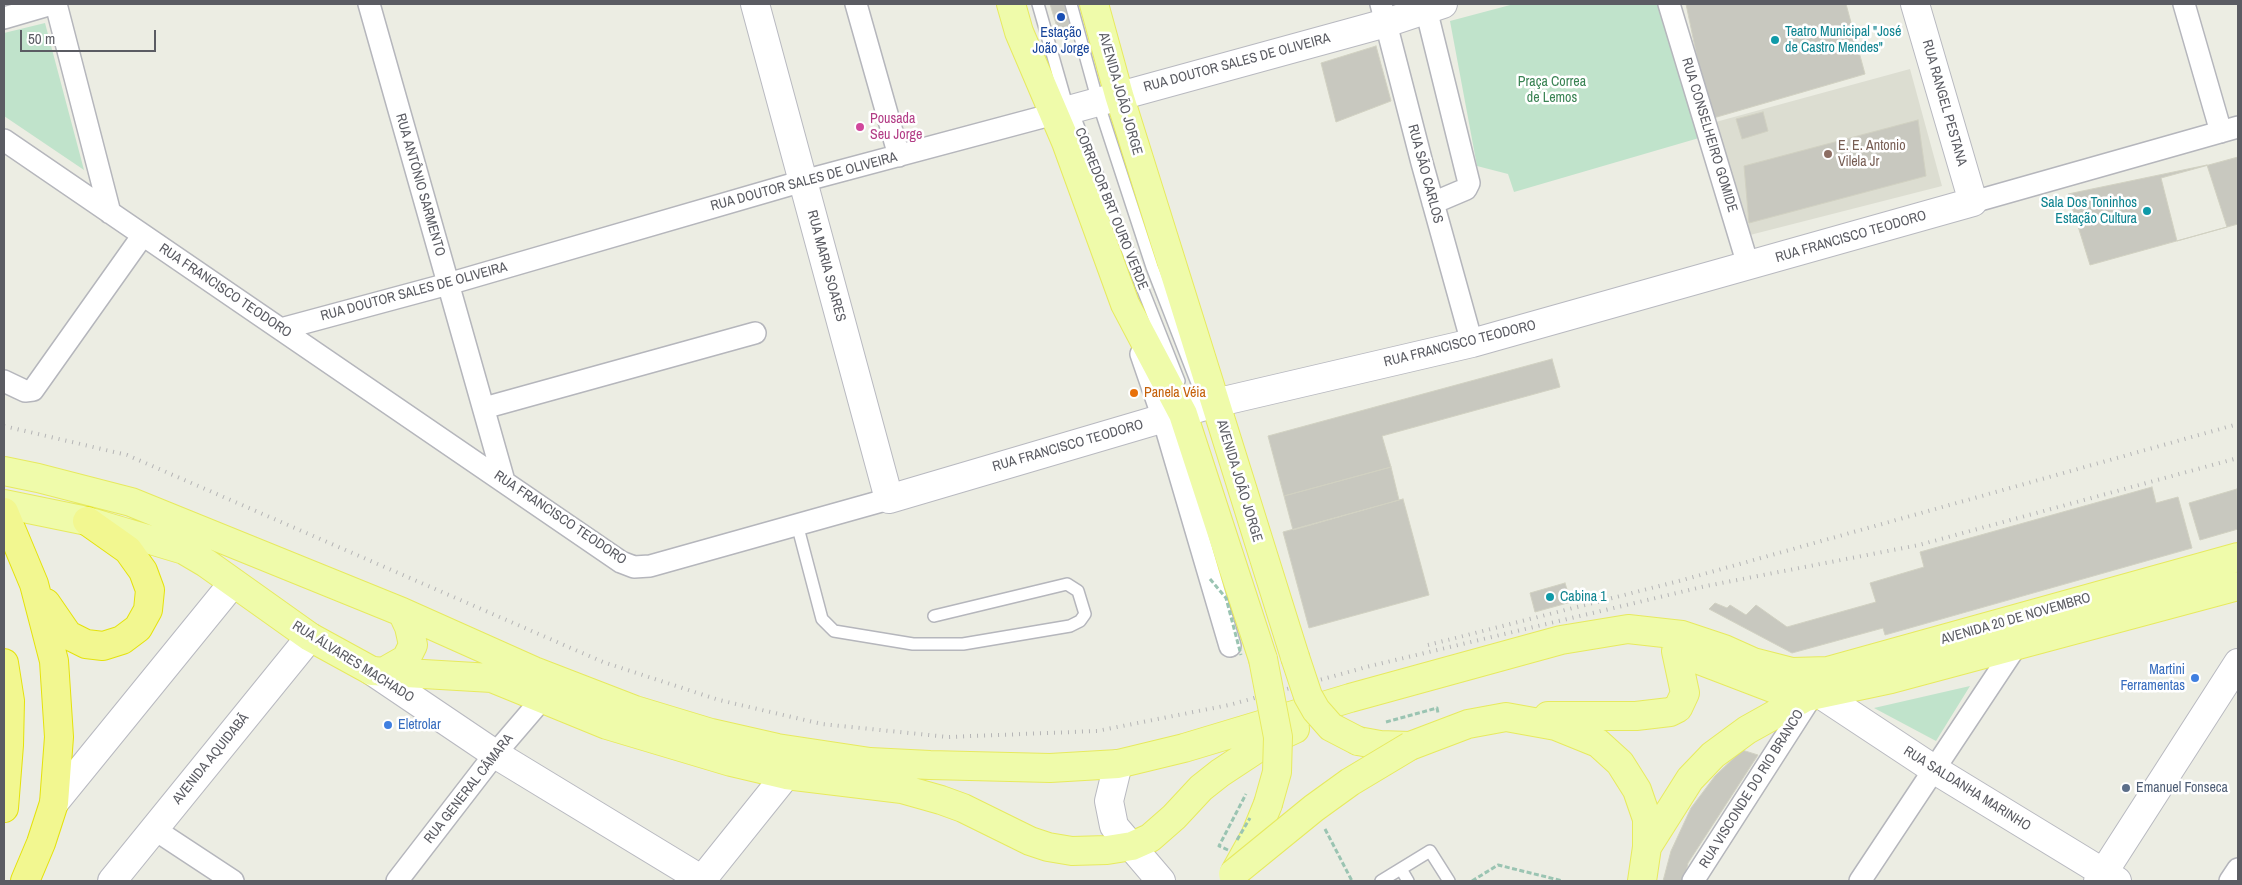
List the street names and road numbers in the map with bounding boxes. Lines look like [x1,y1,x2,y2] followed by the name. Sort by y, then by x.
[1142,30,1332,96] street label: RUA DOUTOR SALES DE OLIVEIRA
[1094,31,1146,157] street label: AVENIDA JOÃO JORGE
[1918,38,1970,168] street label: RUA RANGEL PESTANA
[1677,56,1741,214] street label: RUA CONSELHEIRO GOMIDE
[392,112,448,258] street label: RUA ANTÔNIO SARMENTO
[1404,123,1446,225] street label: RUA SÃO CARLOS
[1071,126,1151,292] street label: CORREDOR BRT OURO VERDE
[709,149,899,215] street label: RUA DOUTOR SALES DE OLIVEIRA
[1774,207,1928,267] street label: RUA FRANCISCO TEODORO
[803,208,849,324] street label: RUA MARIA SOARES
[156,240,294,342] street label: RUA FRANCISCO TEODORO
[319,259,509,325] street label: RUA DOUTOR SALES DE OLIVEIRA
[1382,317,1538,371] street label: RUA FRANCISCO TEODORO
[991,416,1145,476] street label: RUA FRANCISCO TEODORO
[1212,418,1266,544] street label: AVENIDA JOÃO JORGE
[491,467,629,569] street label: RUA FRANCISCO TEODORO
[1939,590,2093,648] street label: AVENIDA 20 DE NOVEMBRO
[289,618,417,706] street label: RUA ÁLVARES MACHADO
[1696,707,1808,871] street label: RUA VISCONDE DO RIO BRANCO
[169,710,253,808] street label: AVENIDA AQUIDABÃ
[421,731,517,847] street label: RUA GENERAL CÂMARA
[1900,743,2034,835] street label: RUA SALDANHA MARINHO

